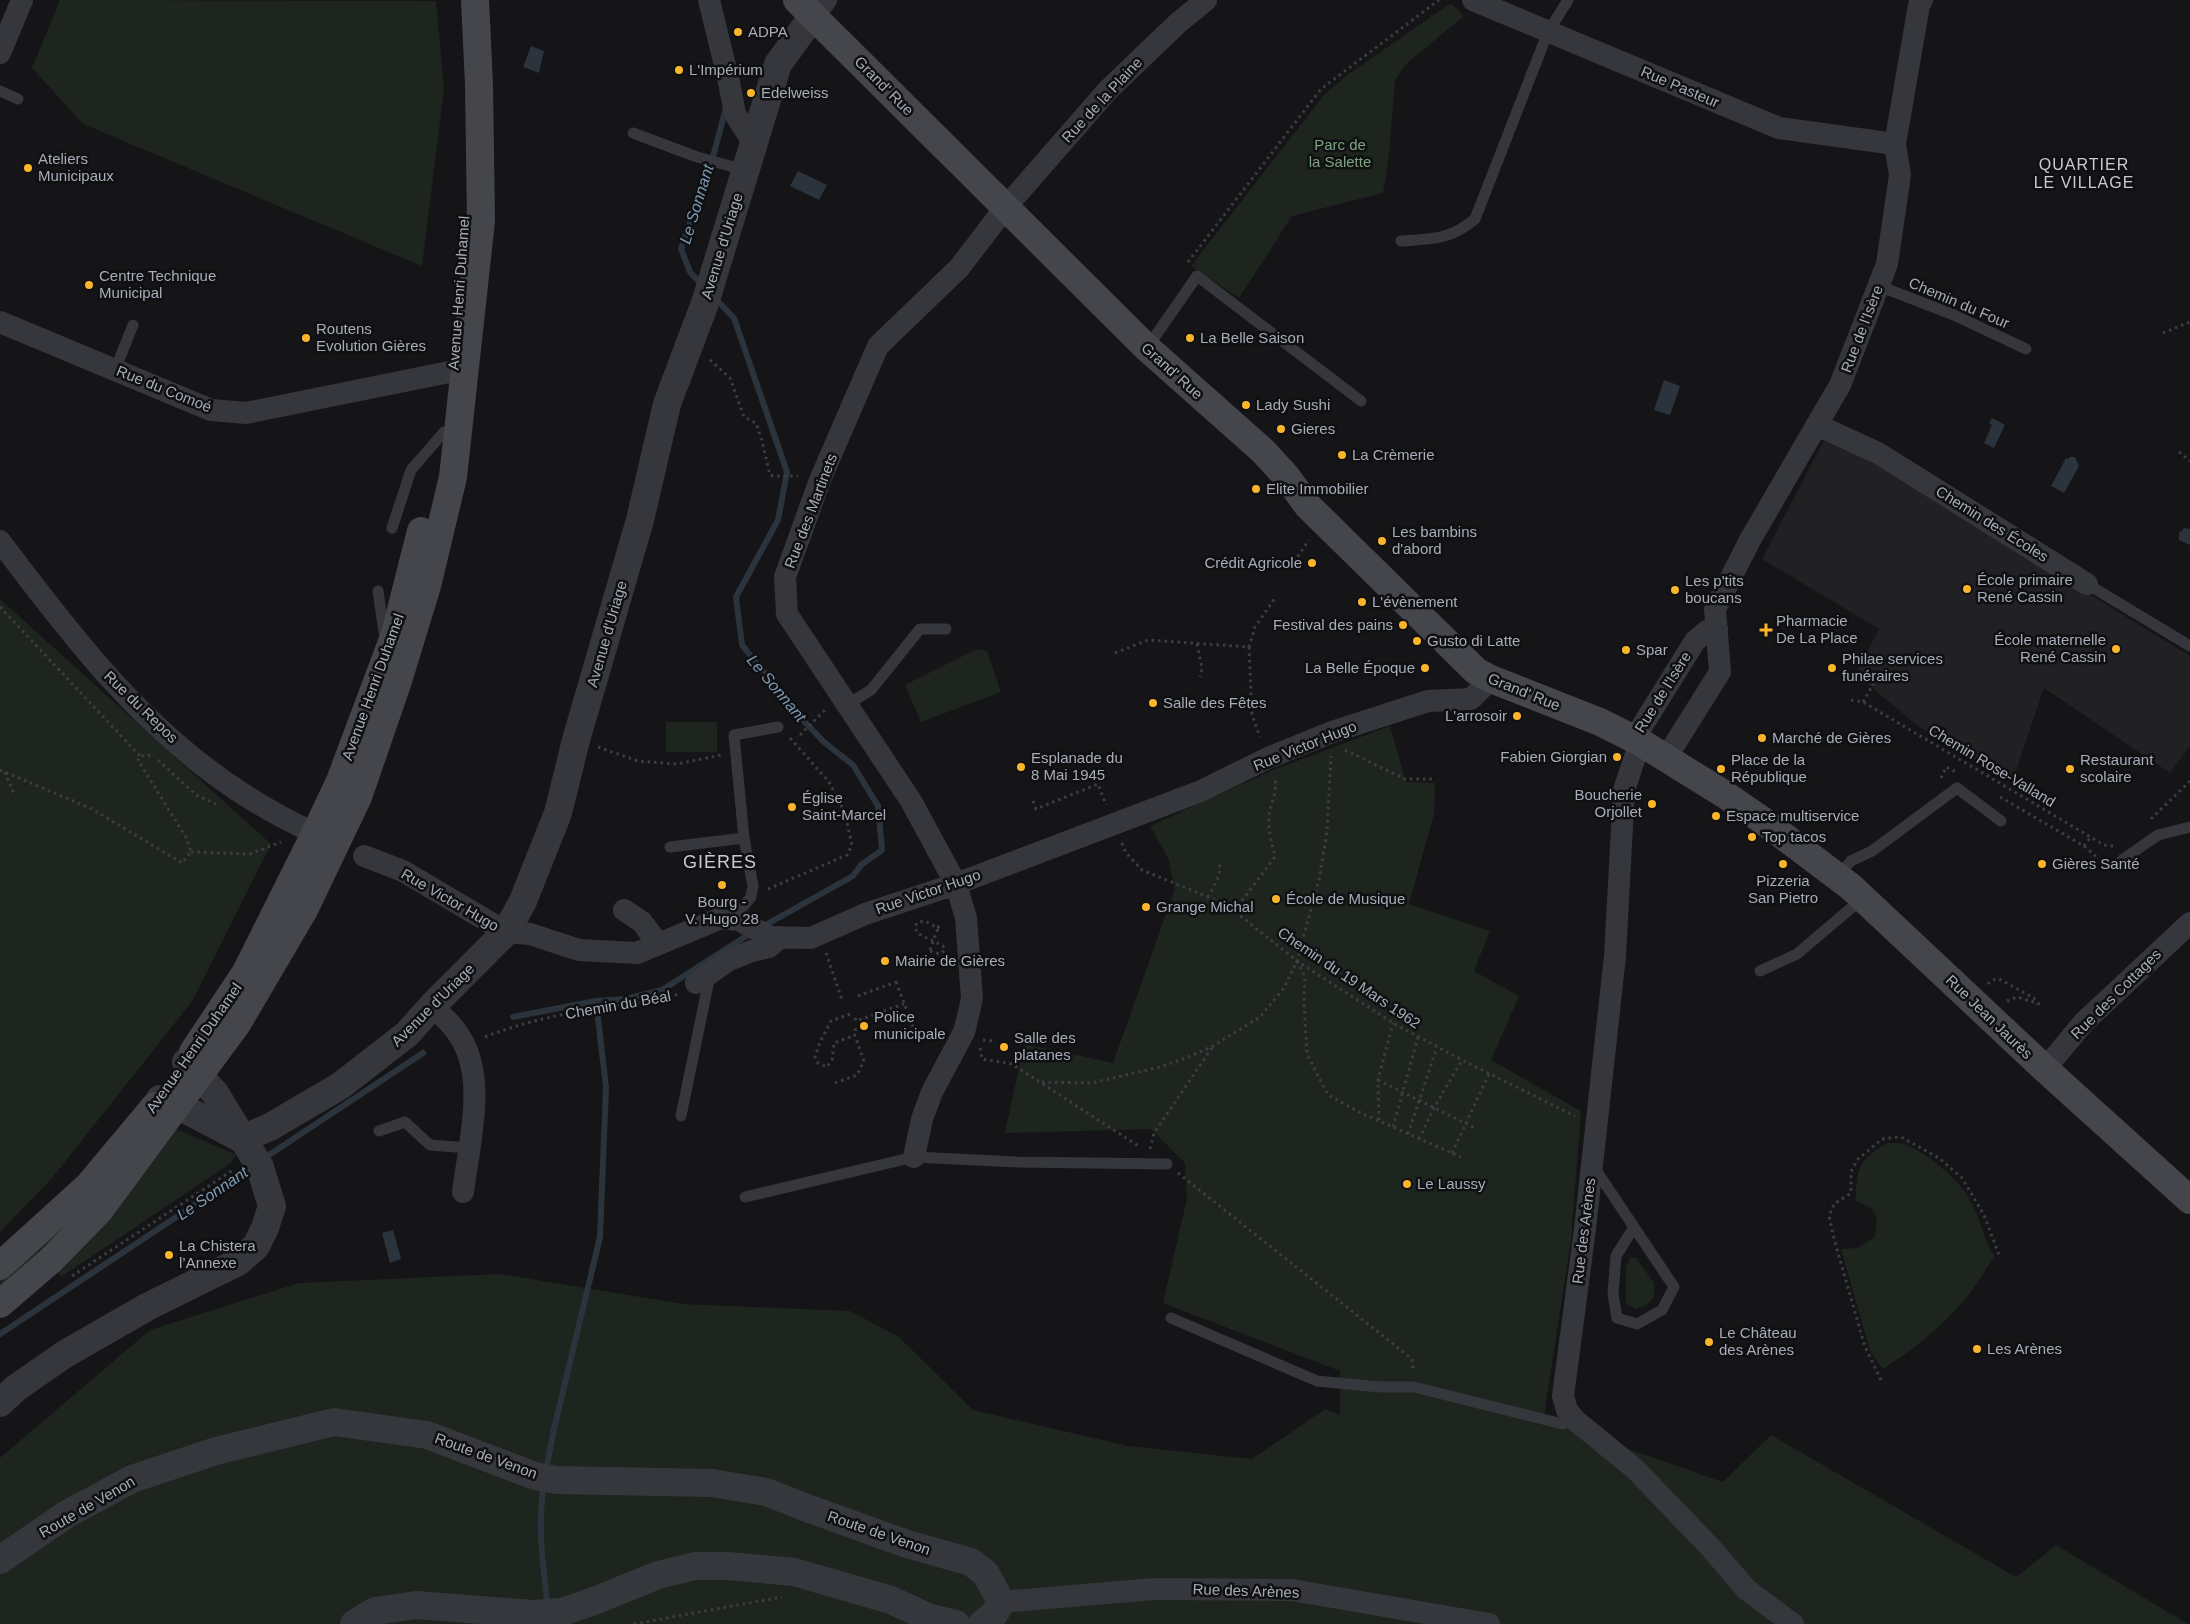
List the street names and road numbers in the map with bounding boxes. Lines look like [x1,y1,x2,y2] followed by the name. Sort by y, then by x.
[851,53,917,119] street label: Grand' Rue
[1058,54,1145,146] street label: Rue de la Plaine
[1638,62,1722,111] street label: Rue Pasteur
[697,191,746,301] street label: Avenue d'Uriage
[445,215,472,371] street label: Avenue Henri Duhamel
[1906,274,2012,331] street label: Chemin du Four
[1837,283,1886,375] street label: Rue de l'Isère
[1138,339,1206,402] street label: Grand' Rue
[114,362,214,415] street label: Rue du Comoé
[781,451,840,571] street label: Rue des Martinets
[1933,482,2052,565] street label: Chemin des Écoles
[583,579,630,689] street label: Avenue d'Uriage
[338,611,407,762] street label: Avenue Henri Duhamel
[1631,648,1694,735] street label: Rue de l'Isère
[101,667,182,746] street label: Rue du Repos
[1486,669,1563,714] street label: Grand' Rue
[1251,717,1359,774] street label: Rue Victor Hugo
[1926,721,2059,810] street label: Chemin Rose-Valland
[398,865,502,934] street label: Rue Victor Hugo
[873,866,983,917] street label: Rue Victor Hugo
[1275,923,1424,1032] street label: Chemin du 19 Mars 1962
[2067,945,2164,1042] street label: Rue des Cottages
[388,960,478,1050] street label: Avenue d'Uriage
[1943,971,2036,1062] street label: Rue Jean Jaurès
[142,979,245,1116] street label: Avenue Henri Duhamel
[564,987,672,1022] street label: Chemin du Béal
[1569,1177,1598,1285] street label: Rue des Arènes
[433,1429,540,1482] street label: Route de Venon
[36,1472,138,1541] street label: Route de Venon
[826,1507,933,1558] street label: Route de Venon
[1192,1580,1300,1601] street label: Rue des Arènes

